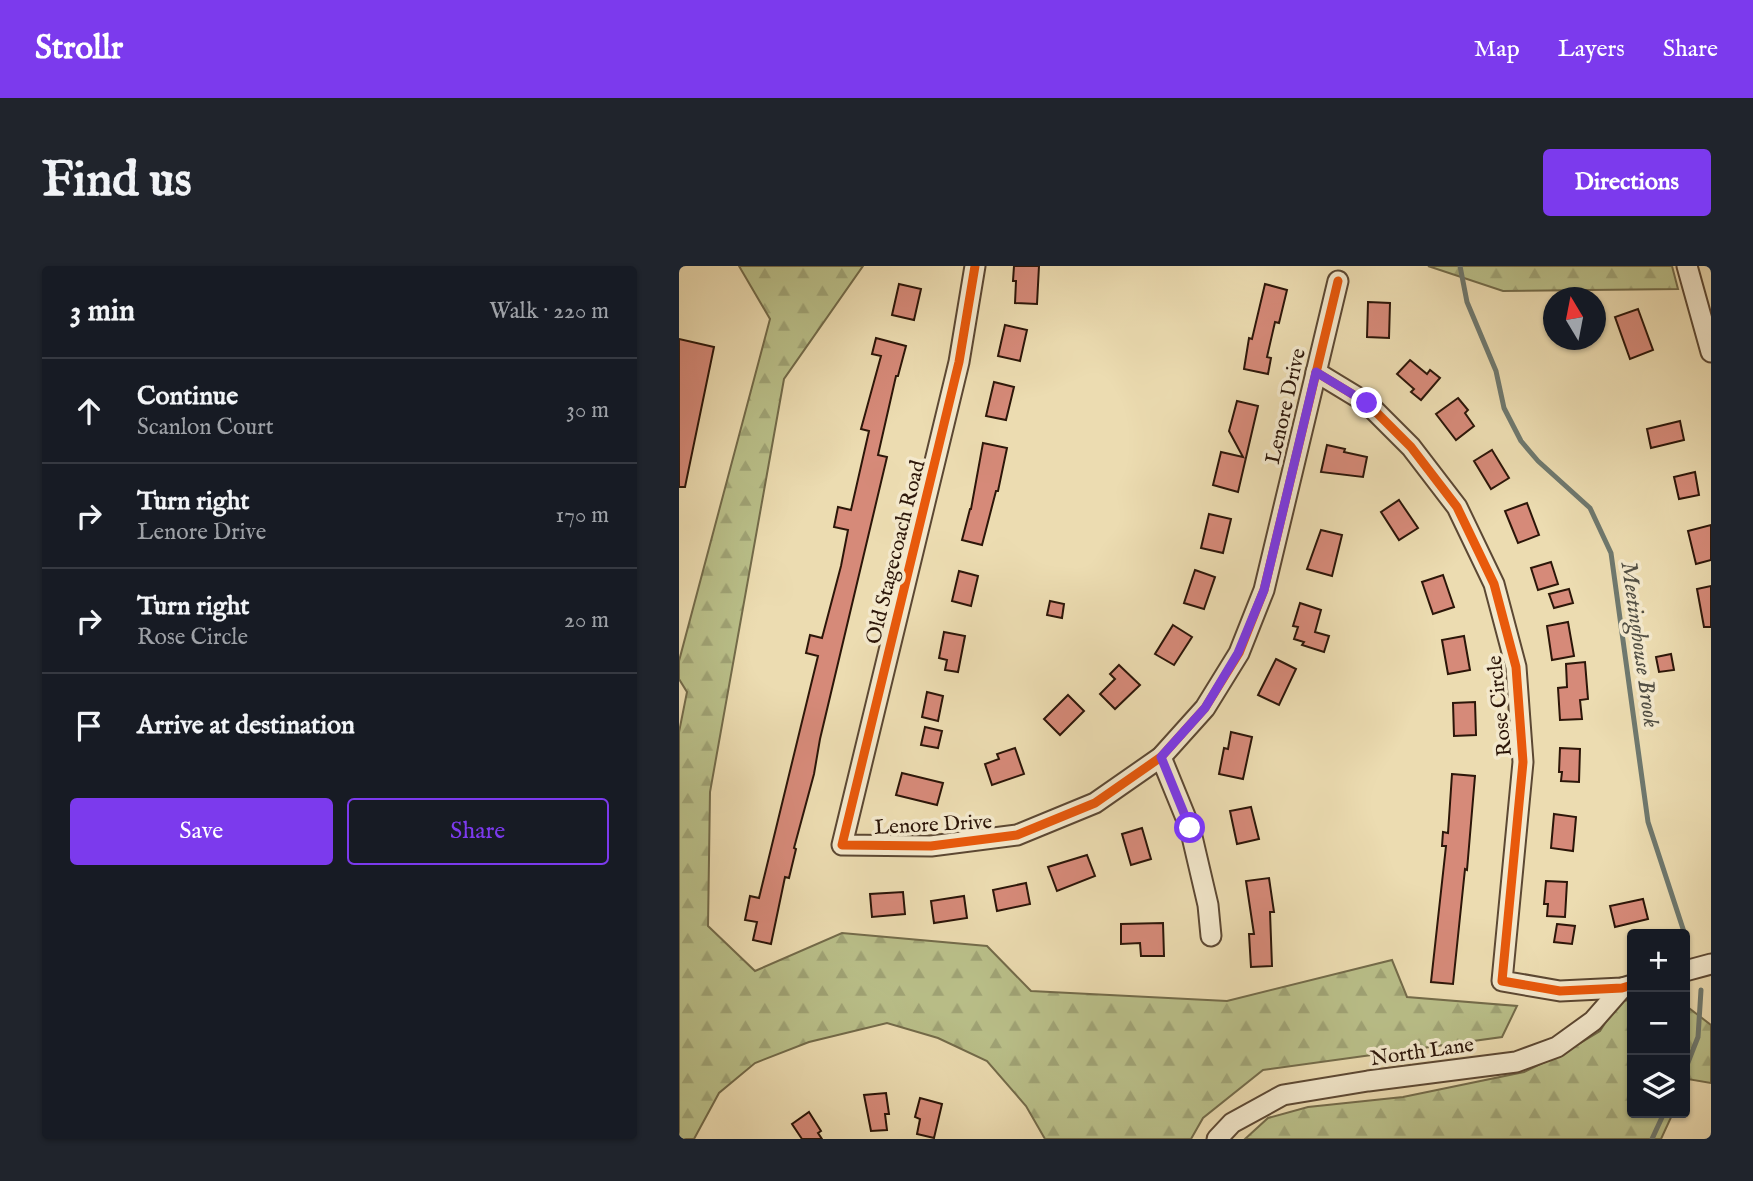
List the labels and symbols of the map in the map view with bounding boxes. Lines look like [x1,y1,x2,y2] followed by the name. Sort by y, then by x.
[1543,287,1606,350] north arrow
[1260,345,1313,467] street label: Lenore Drive
[1351,387,1382,418] route end
[861,457,933,647] street label: Old Stagecoach Road
[1613,559,1666,729] water label: Meetinghouse Brook
[1482,654,1519,758] street label: Rose Circle
[873,809,993,842] street label: Lenore Drive
[1174,812,1205,843] route start
[1369,1032,1476,1073] street label: North Lane

